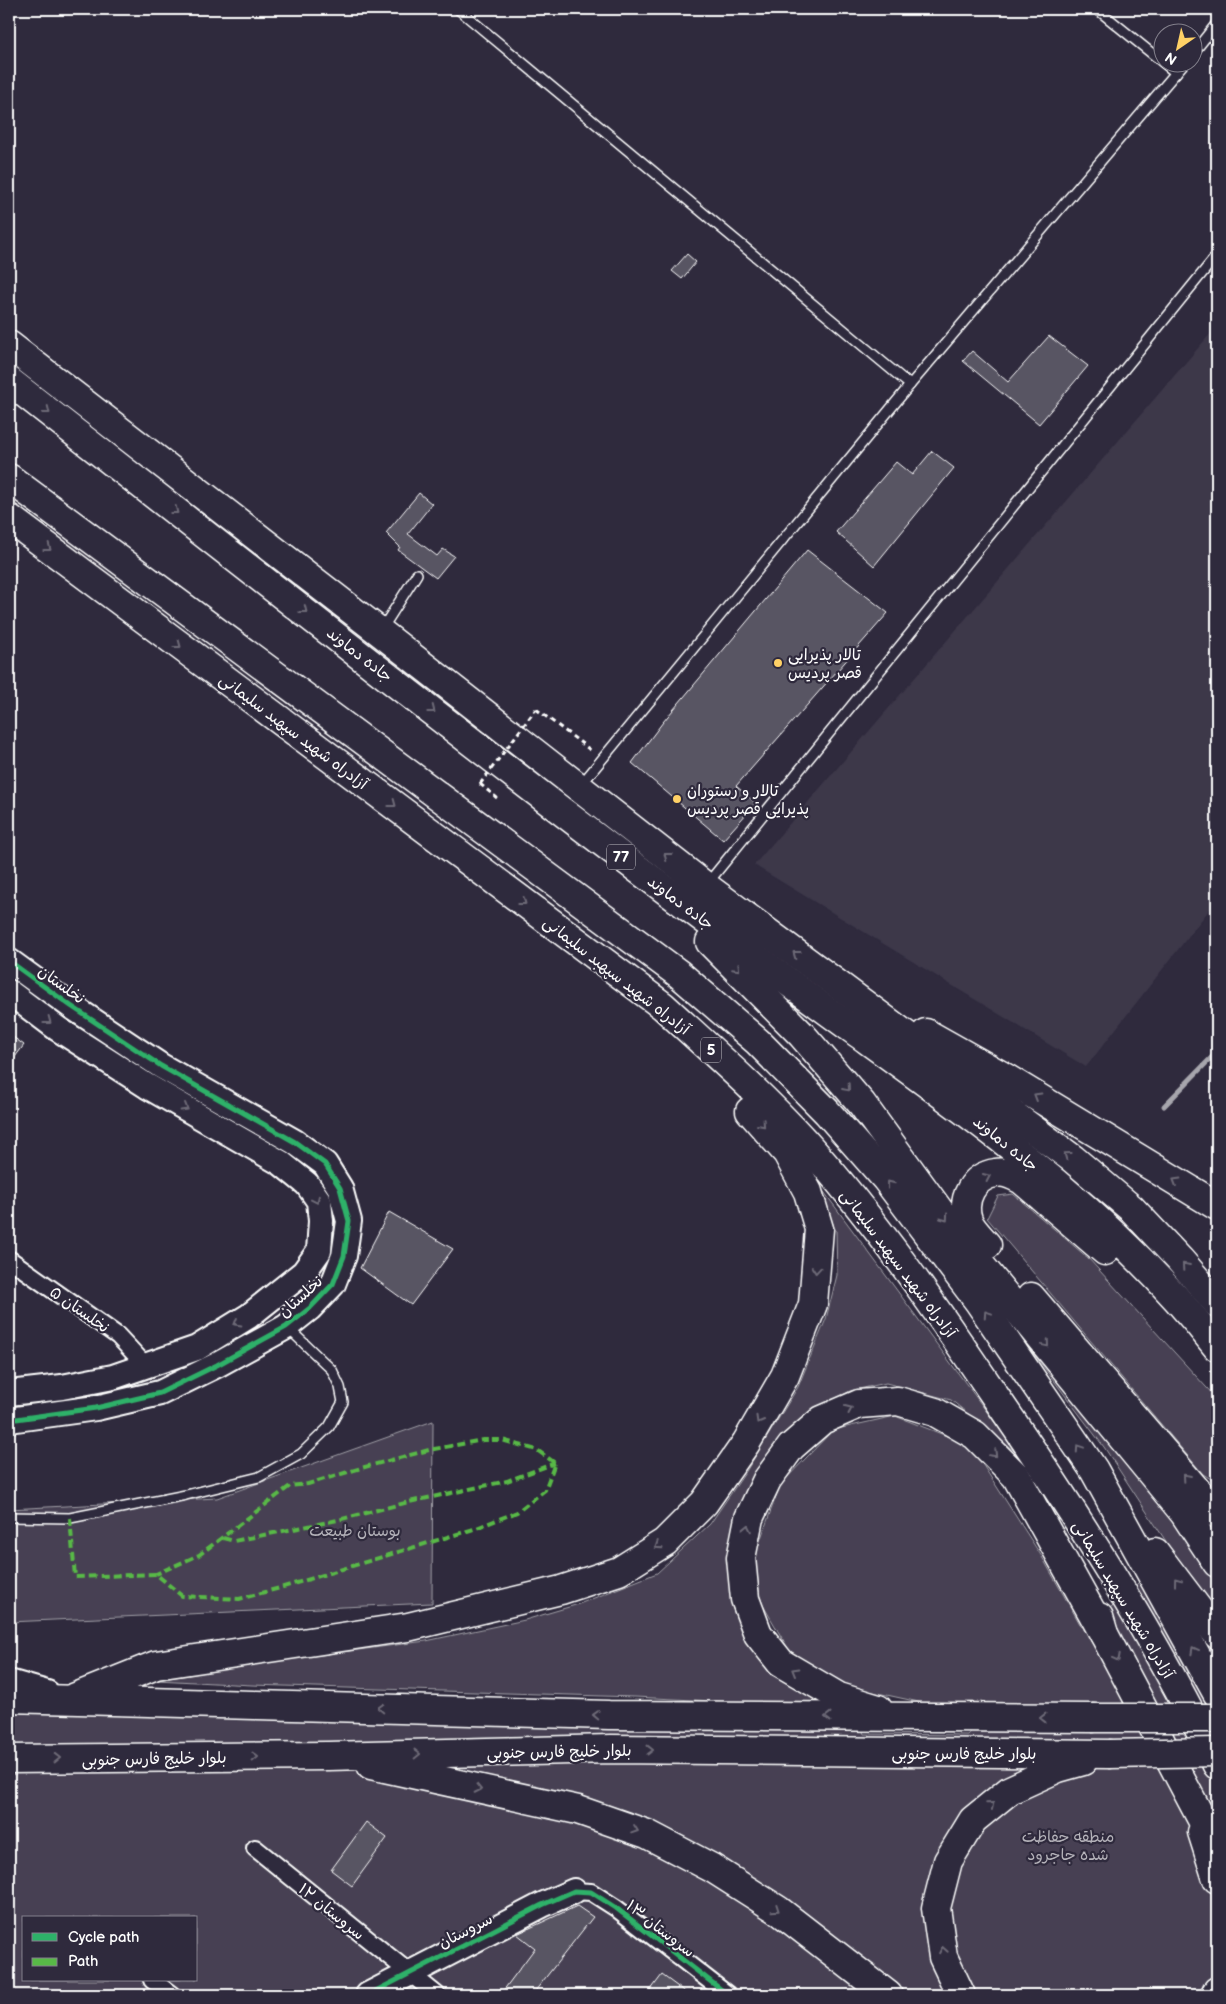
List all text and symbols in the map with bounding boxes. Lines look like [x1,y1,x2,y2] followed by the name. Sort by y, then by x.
[1154,22,1204,72] north arrow
[1162,48,1180,68] text: N
[41,405,50,413] one-way arrow
[169,505,178,513] one-way arrow
[42,542,51,550] one-way arrow
[298,605,307,613] one-way arrow
[322,624,396,687] street label: جاده دماوند
[172,639,181,647] one-way arrow
[788,646,862,683] place label: تالار پذیرایی قصر پردیس
[772,657,784,669] marker: تالار پذیرایی قصر پردیس
[215,670,372,795] street label: آزادراه شهید سپهبد سلیمانی
[426,705,435,713] one-way arrow
[687,782,809,819] place label: تالار و رستوران پذیرایی قصر پردیس
[671,793,683,805] marker: تالار و رستوران پذیرایی قصر پردیس
[387,799,396,807] one-way arrow
[607,844,635,870] road number: 77
[663,853,672,862] one-way arrow
[643,872,717,934] street label: جاده دماوند
[517,896,526,904] one-way arrow
[539,913,694,1040] street label: آزادراه شهید سپهبد سلیمانی
[792,951,802,960] one-way arrow
[34,962,88,1008] street label: نخلستان
[732,962,741,971] one-way arrow
[42,1015,52,1024] one-way arrow
[701,1038,721,1062] road number: 5
[842,1082,851,1091] one-way arrow
[1033,1093,1042,1103] one-way arrow
[179,1102,188,1112] one-way arrow
[969,1112,1041,1176] street label: جاده دماوند
[756,1119,765,1128] one-way arrow
[1063,1152,1073,1161] one-way arrow
[982,1172,991,1183] one-way arrow
[1172,1177,1181,1187] one-way arrow
[887,1181,895,1190] one-way arrow
[836,1186,960,1343] street label: آزادراه شهید سپهبد سلیمانی
[310,1194,320,1203] one-way arrow
[939,1212,947,1221] one-way arrow
[1182,1263,1191,1272] one-way arrow
[810,1266,821,1274] one-way arrow
[275,1272,327,1322] street label: نخلستان
[46,1283,113,1338] street label: نخلستان ۵
[984,1310,993,1320] one-way arrow
[234,1317,243,1327] one-way arrow
[1041,1339,1050,1348] one-way arrow
[844,1404,853,1415] one-way arrow
[755,1415,765,1424] one-way arrow
[1076,1444,1085,1454] one-way arrow
[988,1448,997,1457] one-way arrow
[1182,1473,1191,1482] one-way arrow
[1068,1517,1178,1683] street label: آزادراه شهید سپهبد سلیمانی
[309,1522,401,1541] park label: بوستان طبیعت
[741,1523,752,1532] one-way arrow
[655,1540,664,1549] one-way arrow
[1175,1578,1183,1587] one-way arrow
[1190,1646,1200,1655] one-way arrow
[1111,1653,1121,1662] one-way arrow
[791,1667,800,1677] one-way arrow
[376,1703,384,1714] one-way arrow
[591,1710,599,1720] one-way arrow
[824,1712,832,1722] one-way arrow
[1039,1713,1046,1723] one-way arrow
[486,1742,632,1763] street label: بلوار خلیج فارس جنوبی
[646,1745,654,1755] one-way arrow
[892,1745,1036,1764] street label: بلوار خلیج فارس جنوبی
[81,1749,227,1770] street label: بلوار خلیج فارس جنوبی
[414,1749,422,1759] one-way arrow
[251,1751,259,1762] one-way arrow
[54,1753,62,1764] one-way arrow
[473,1783,482,1793] one-way arrow
[985,1803,994,1811] one-way arrow
[630,1824,639,1834] one-way arrow
[1022,1828,1114,1865] park label: منطقه حفاظت شده جاجرود
[294,1880,368,1945] street label: سروستان ۱۲
[622,1897,698,1962] street label: سروستان ۱۳
[770,1903,780,1912] one-way arrow
[435,1910,496,1953] street label: سروستان
[22,1916,198,1982] legend
[68,1928,139,1947] text: Cycle path
[938,1946,948,1955] one-way arrow
[68,1952,98,1971] text: Path

